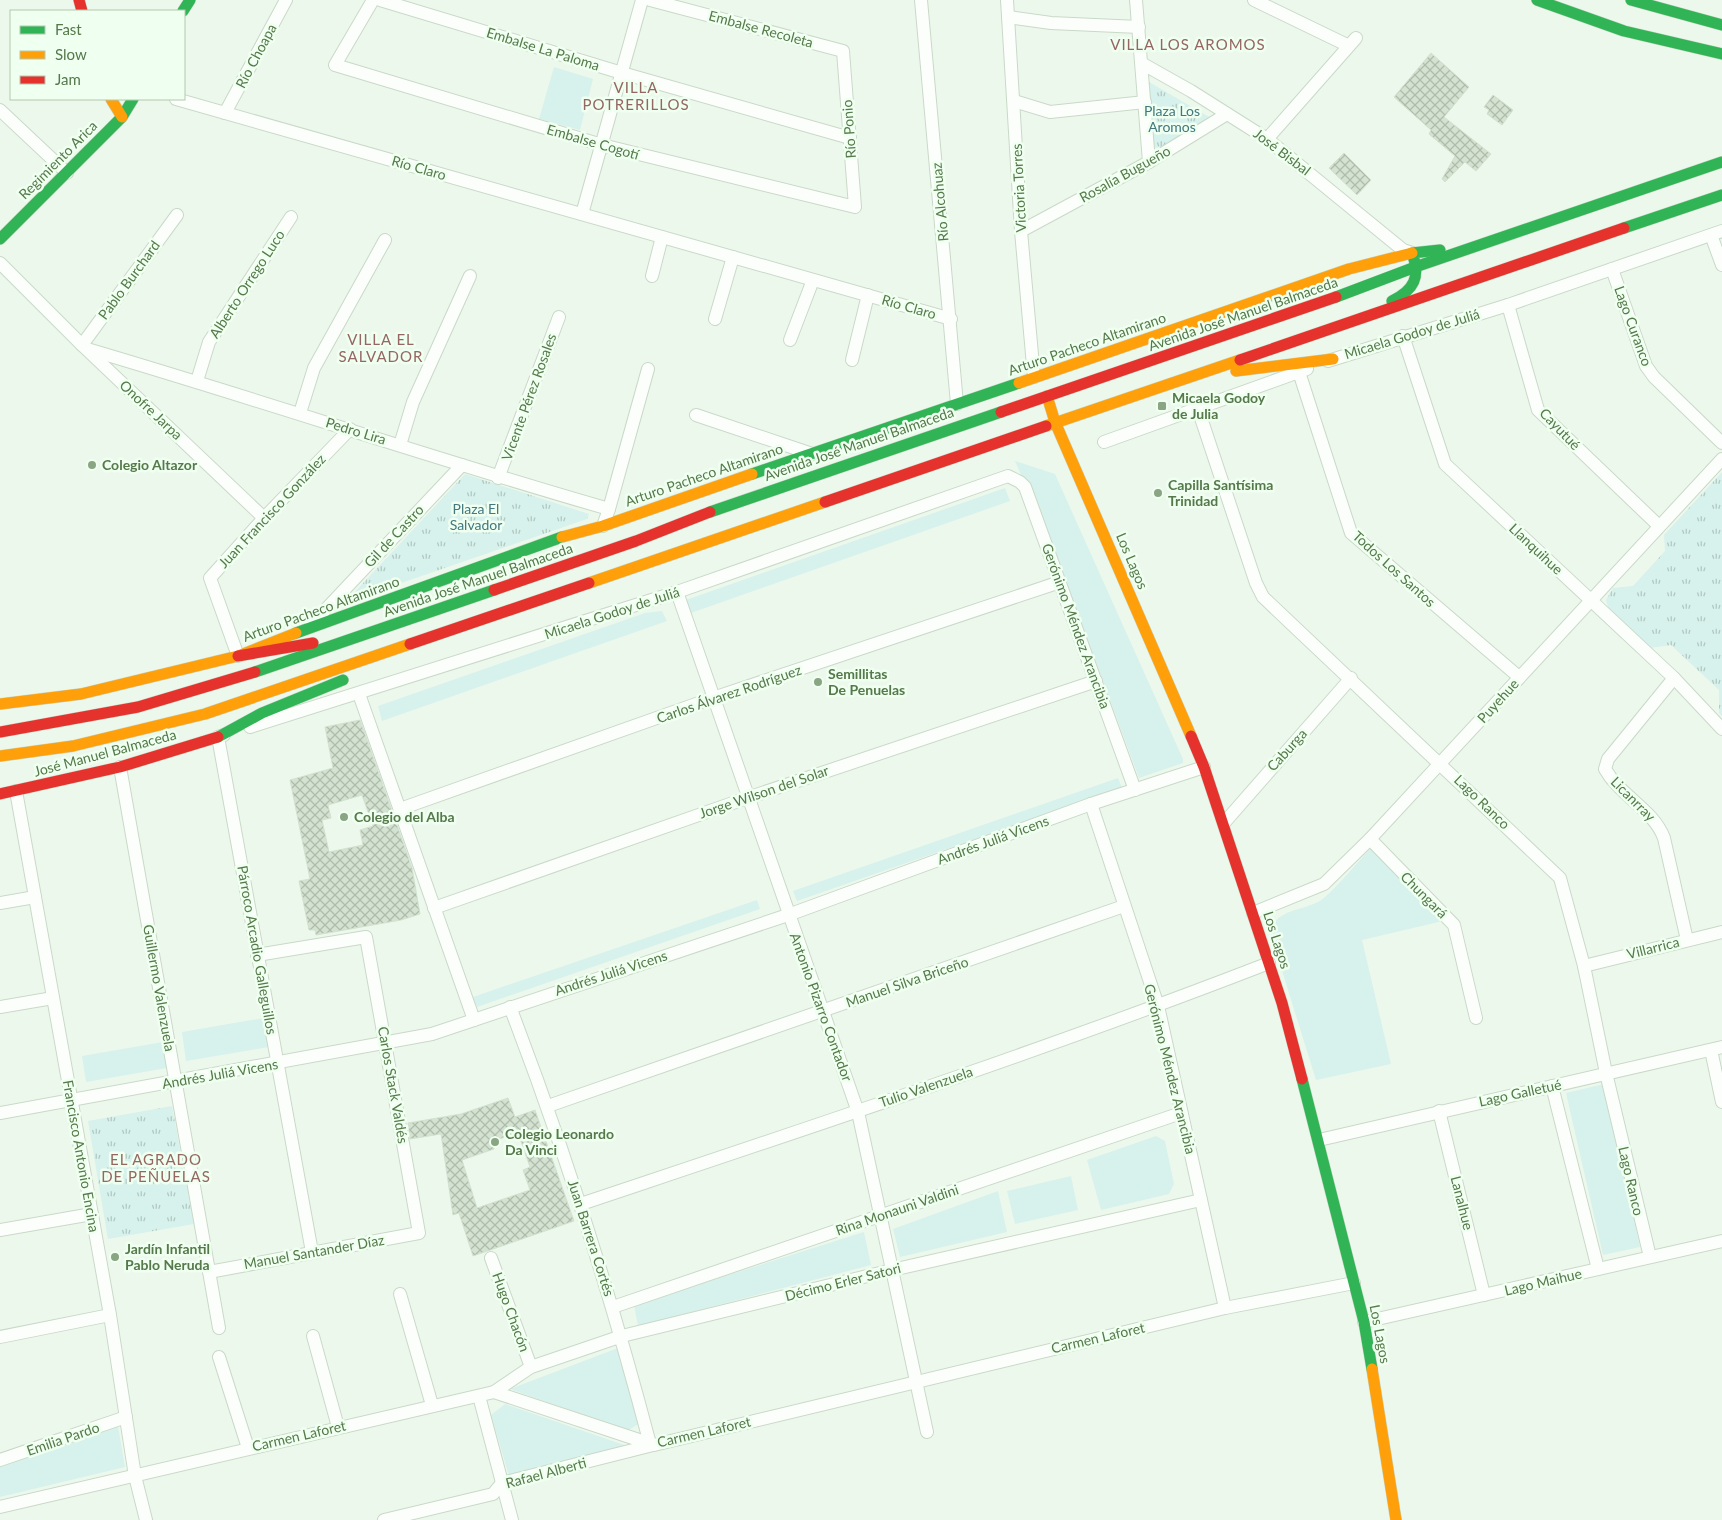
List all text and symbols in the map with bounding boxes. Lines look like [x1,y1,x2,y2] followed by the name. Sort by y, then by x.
[707,6,815,51] street label: Embalse Recoleta
[10,10,185,100] legend
[55,20,82,38] text: Fast
[232,21,280,91] street label: Río Choapa
[485,23,602,74] street label: Embalse La Paloma
[1110,35,1266,53] district label: VILLA LOS AROMOS
[55,45,87,63] text: Slow
[55,70,81,88] text: Jam
[582,78,690,113] district label: VILLA POTRERILLOS
[838,99,859,159] street label: Río Ponio
[1144,102,1200,135] park label: Plaza Los Aromos
[15,117,100,202] street label: Regimiento Arica
[545,120,643,163] street label: Embalse Cogotí
[1250,125,1314,179] street label: José Bisbal
[1076,142,1173,206] street label: Rosalía Bugueño
[1008,143,1029,233] street label: Victoria Torres
[390,152,448,183] street label: Río Claro
[928,162,951,242] street label: Río Alcohuaz
[205,226,288,341] street label: Alberto Orrego Luco
[94,237,163,323] street label: Pablo Burchard
[1146,273,1340,354] street label: Avenida José Manuel Balmaceda
[1611,283,1656,368] street label: Lago Curanco
[880,291,938,322] street label: Río Claro
[1342,305,1482,362] street label: Micaela Godoy de Juliá
[1006,309,1168,379] street label: Arturo Pacheco Altamirano
[339,330,423,365] district label: VILLA EL SALVADOR
[498,331,559,463] street label: Vicente Pérez Rosales
[116,376,186,443] street label: Onofre Jarpa
[1172,389,1266,422] place label: Micaela Godoy de Julia
[1156,400,1168,412] marker: Micaela Godoy de Julia
[762,403,956,484] street label: Avenida José Manuel Balmaceda
[1536,404,1584,453] street label: Cayutué
[324,413,388,448] street label: Pedro Lira
[623,440,785,510] street label: Arturo Pacheco Altamirano
[214,450,329,571] street label: Juan Francisco González
[102,456,198,473] place label: Colegio Altazor
[86,459,98,471] marker: Colegio Altazor
[1168,476,1273,509] place label: Capilla Santísima Trinidad
[1152,487,1164,499] marker: Capilla Santísima Trinidad
[450,500,502,533] park label: Plaza El Salvador
[360,501,427,570] street label: Gil de Castro
[1506,519,1567,578] street label: Llanquihue
[1350,527,1439,610] street label: Todos Los Santos
[1113,530,1152,592] street label: Los Lagos
[381,539,575,620] street label: Avenida José Manuel Balmaceda
[1039,541,1114,711] street label: Gerónimo Méndez Arancibia
[240,572,402,645] street label: Arturo Pacheco Altamirano
[542,583,681,642] street label: Micaela Godoy de Juliá
[654,661,804,726] street label: Carlos Álvarez Rodríguez
[828,665,905,698] place label: Semillitas De Penuelas
[1473,675,1522,726] street label: Puyehue
[812,676,824,688] marker: Semillitas De Penuelas
[32,725,178,780] street label: José Manuel Balmaceda
[1263,725,1310,774] street label: Caburga
[697,761,831,822] street label: Jorge Wilson del Solar
[1451,771,1514,832] street label: Lago Ranco
[1608,773,1660,825] street label: Licanrray
[354,808,455,825] place label: Colegio del Alba
[338,811,350,823] marker: Colegio del Alba
[935,811,1051,868] street label: Andrés Juliá Vicens
[234,864,281,1036] street label: Párroco Arcadio Galleguillos
[1397,868,1451,922] street label: Chungará
[1260,909,1295,971] street label: Los Lagos
[140,923,179,1053] street label: Guillermo Valenzuela
[787,930,856,1083] street label: Antonio Pizarro Contador
[1625,933,1681,962] street label: Villarrica
[552,946,669,999] street label: Andrés Juliá Vicens
[843,953,970,1010] street label: Manuel Silva Briceño
[1141,982,1200,1156] street label: Gerónimo Méndez Arancibia
[375,1025,412,1145] street label: Carlos Stack Valdés
[161,1055,279,1092] street label: Andrés Juliá Vicens
[877,1063,975,1111] street label: Tulio Valenzuela
[1477,1075,1563,1110] street label: Lago Galletué
[60,1079,103,1233] street label: Francisco Antonio Encina
[505,1125,614,1158] place label: Colegio Leonardo Da Vinci
[489,1136,501,1148] marker: Colegio Leonardo Da Vinci
[1615,1144,1648,1217] street label: Lago Ranco
[101,1150,211,1185] district label: EL AGRADO DE PEÑUELAS
[1448,1174,1477,1232] street label: Lanalhue
[565,1178,618,1298] street label: Juan Barrera Cortés
[833,1180,961,1239] street label: Rina Monauni Valdini
[242,1231,385,1272] street label: Manuel Santander Díaz
[125,1240,210,1273] place label: Jardín Infantil Pablo Neruda
[109,1251,121,1263] marker: Jardín Infantil Pablo Neruda
[783,1259,903,1304] street label: Décimo Erler Satori
[1503,1264,1583,1299] street label: Lago Maihue
[489,1270,534,1354] street label: Hugo Chacón
[1366,1303,1395,1365] street label: Los Lagos
[1049,1318,1146,1357] street label: Carmen Laforet
[655,1412,752,1451] street label: Carmen Laforet
[250,1416,347,1455] street label: Carmen Laforet
[24,1418,101,1459] street label: Emilia Pardo
[504,1454,588,1491] street label: Rafael Alberti

